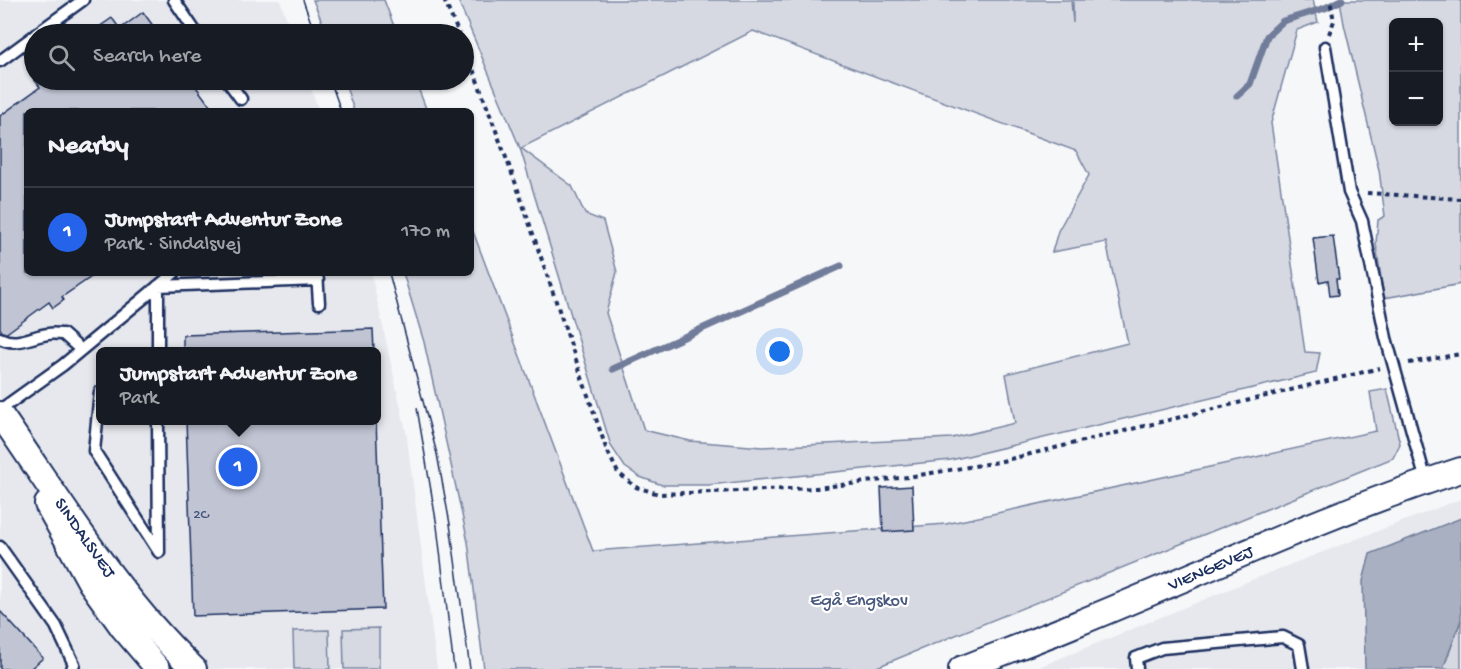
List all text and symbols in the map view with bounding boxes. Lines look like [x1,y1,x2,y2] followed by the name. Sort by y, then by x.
[1389,18,1443,126] map controls
[1389,18,1443,72] button: +
[24,24,474,90] search box
[45,41,78,74] icon: search
[93,44,201,70] text: Search here
[1389,72,1443,126] button: −
[48,132,129,163] text: Nearby
[105,208,342,234] text: Jumpstart Adventur Zone
[63,221,72,244] text: 1
[401,221,450,244] text: 170 m
[105,234,242,257] text: Park · Sindalsvej
[765,337,794,366] your location
[96,347,381,425] popup
[120,362,357,388] text: Jumpstart Adventur Zone
[120,388,158,411] text: Park
[218,444,258,490] pin: 1
[49,495,120,584] street label: SINDALSVEJ
[193,506,210,524] house number: 2C
[1164,541,1258,597] street label: VIENGEVEJ
[810,591,908,612] park label: Egå Engskov

